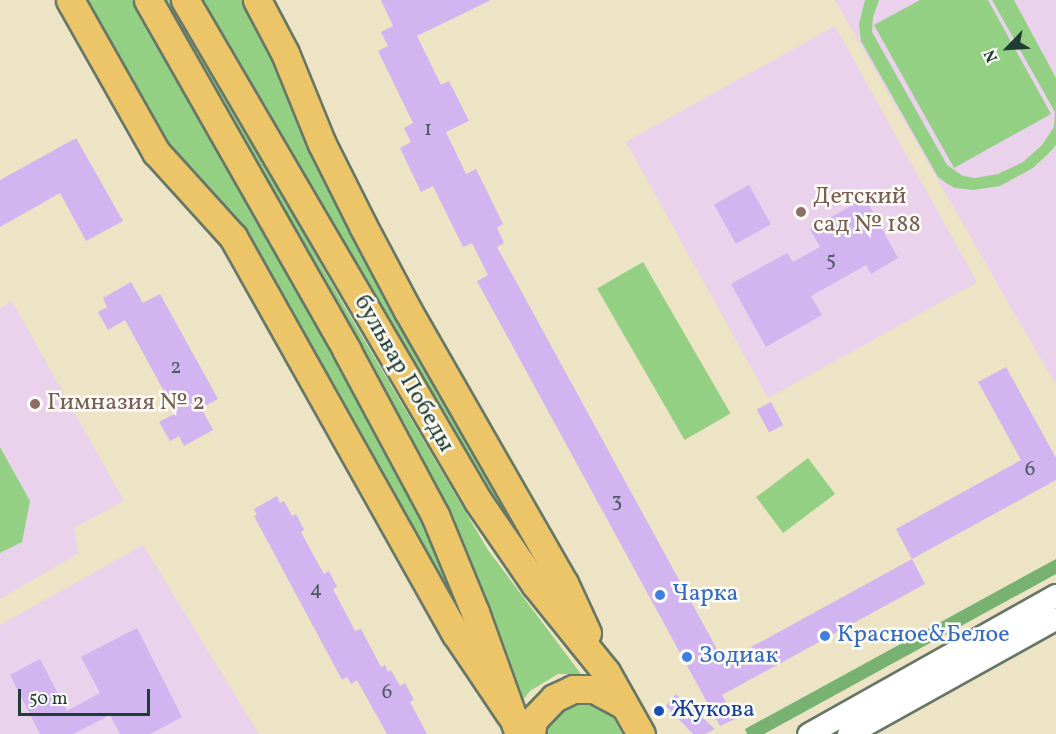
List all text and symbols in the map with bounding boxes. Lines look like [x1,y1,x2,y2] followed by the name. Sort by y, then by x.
[978,18,1038,78] north arrow
[979,46,1004,66] text: N
[424,117,432,143] house number: 1
[813,184,921,240] place label: Детский сад № 188
[794,205,808,219] marker: Детский сад № 188
[826,247,836,273] house number: 5
[346,290,460,458] street label: бульвар Победы
[170,355,182,381] house number: 2
[47,390,205,418] place label: Гимназия № 2
[28,397,42,411] marker: Гимназия № 2
[1025,457,1035,483] house number: 6
[612,488,622,514] house number: 3
[310,577,322,603] house number: 4
[672,581,739,609] place label: Чарка
[653,588,667,602] marker: Чарка
[837,622,1010,650] place label: Красное&Белое
[818,629,832,643] marker: Красное&Белое
[699,643,778,671] place label: Зодиак
[680,650,694,664] marker: Зодиак
[21,677,153,715] scale bar
[382,680,392,706] house number: 6
[29,687,68,712] text: 50 m
[671,697,755,725] place label: Жукова
[652,704,666,718] marker: Жукова

